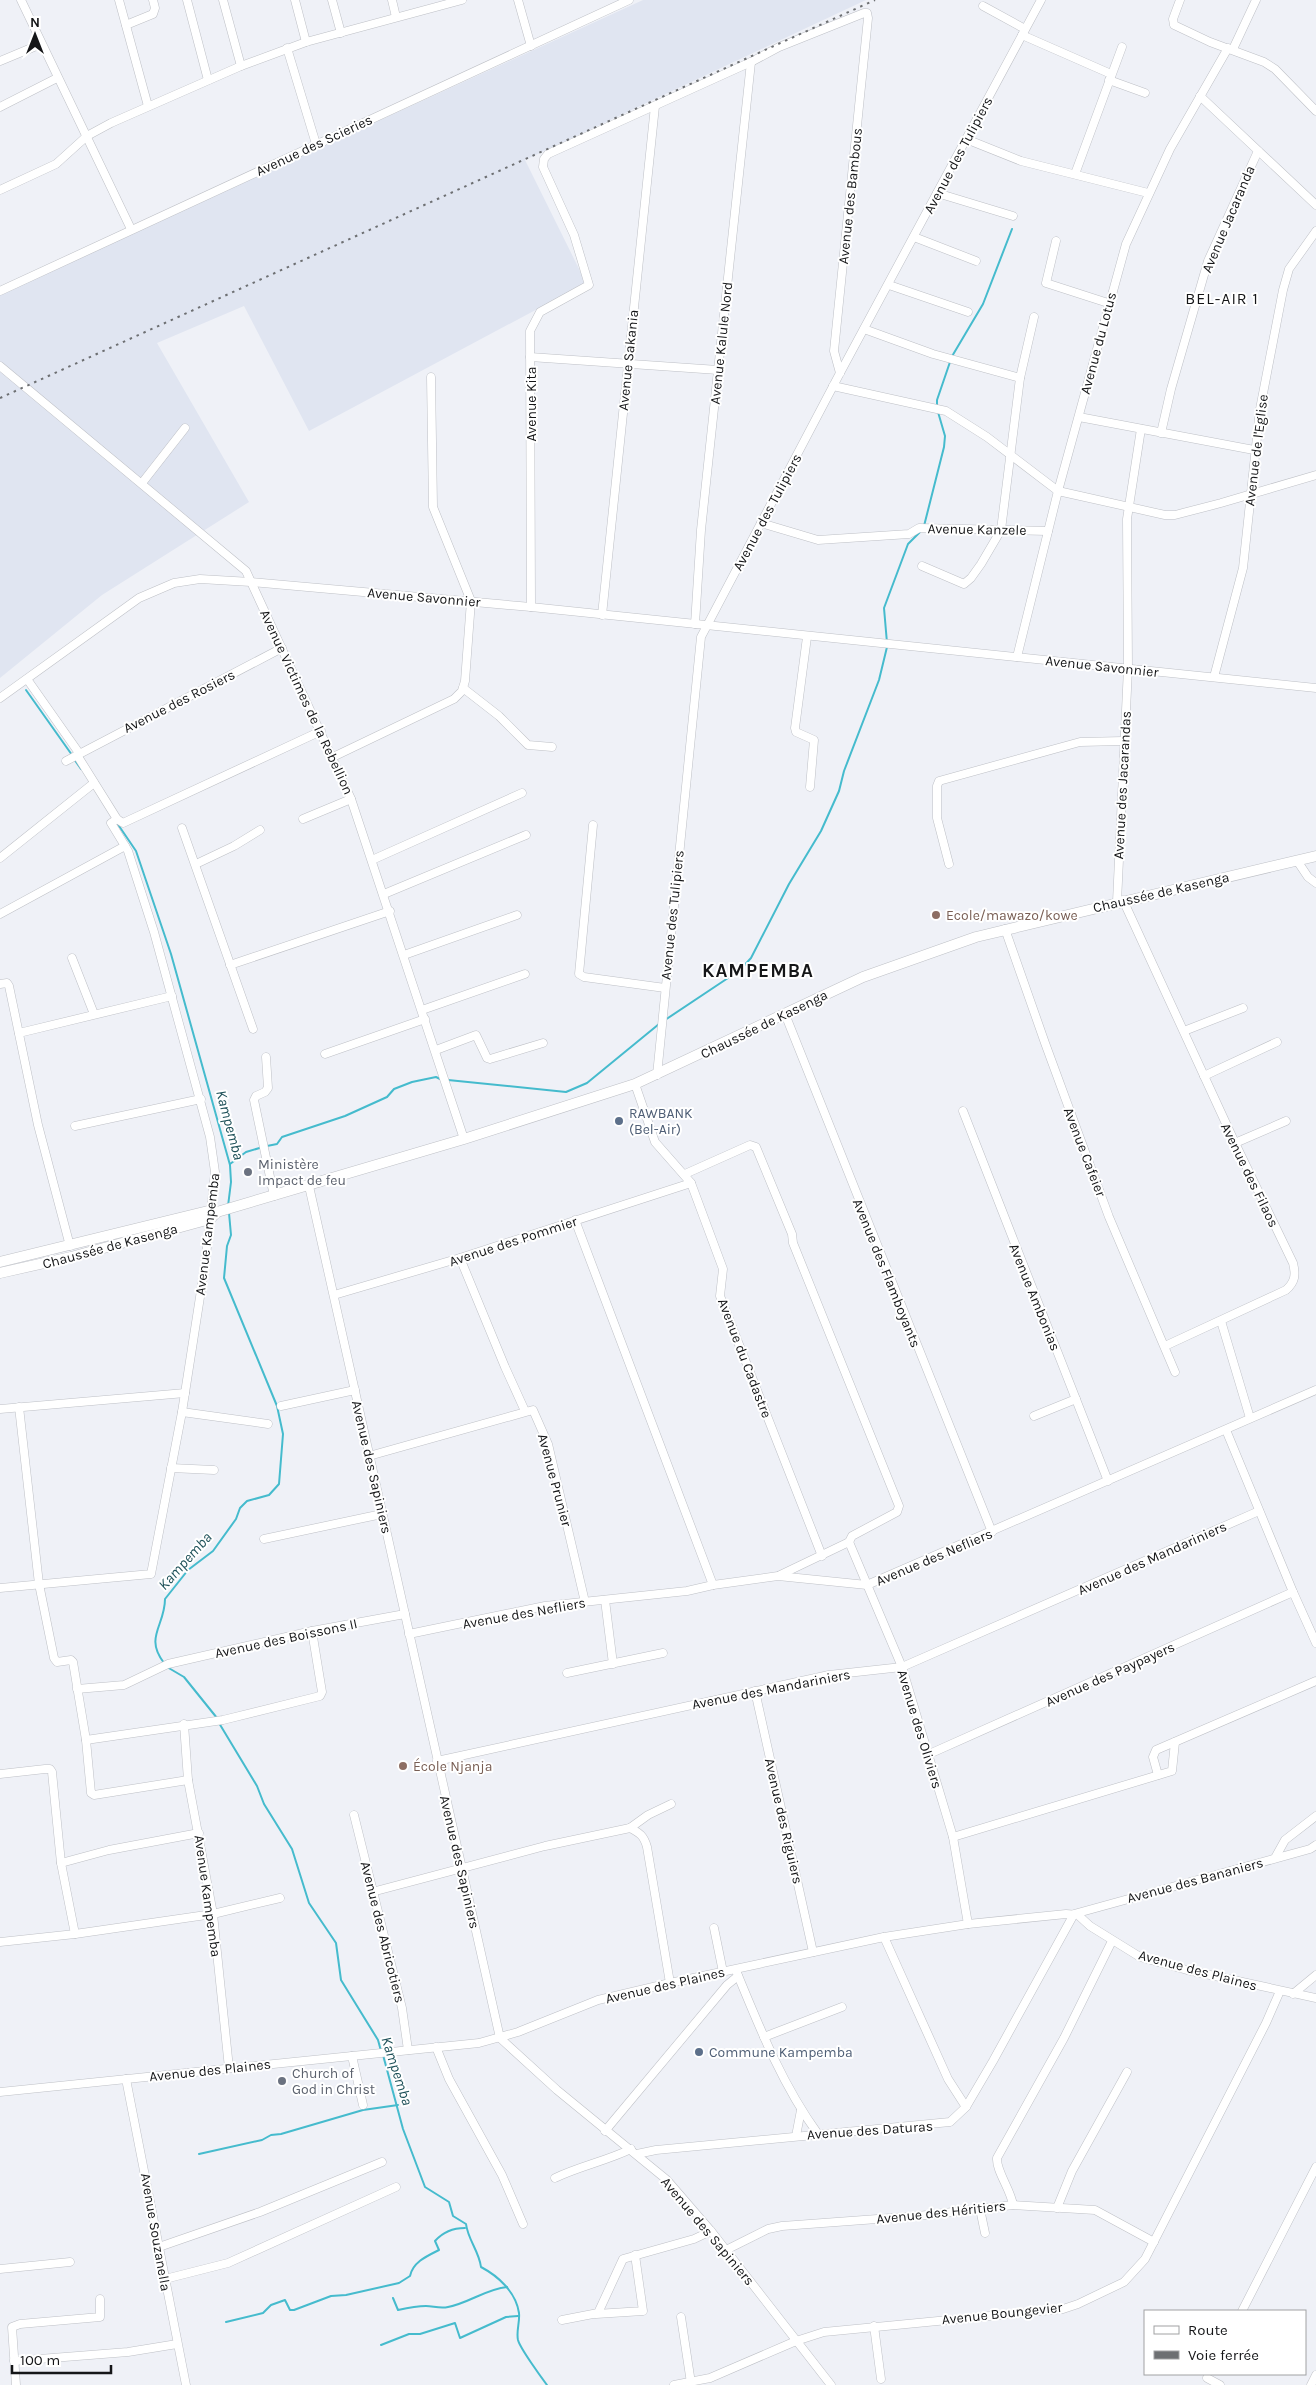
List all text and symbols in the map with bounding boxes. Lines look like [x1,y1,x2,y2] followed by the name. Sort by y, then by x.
[10,10,60,60] north arrow
[30,14,40,31] text: N
[920,94,996,217] street label: Avenue des Tulipiers
[253,111,375,180] street label: Avenue des Scieries
[835,127,866,265] street label: Avenue des Bambous
[1198,163,1259,275] street label: Avenue Jacaranda
[707,281,736,405] street label: Avenue Kalule Nord
[1185,289,1259,308] district label: BEL-AIR 1
[1077,290,1120,396] street label: Avenue du Lotus
[615,309,642,411] street label: Avenue Sakania
[523,366,540,442] street label: Avenue Kita
[1241,393,1272,507] street label: Avenue de l'Eglise
[729,451,805,574] street label: Avenue des Tulipiers
[927,520,1027,539] street label: Avenue Kanzele
[367,584,482,611] street label: Avenue Savonnier
[256,607,357,797] street label: Avenue Victimes de la Rebellion
[1045,652,1160,681] street label: Avenue Savonnier
[121,666,238,737] street label: Avenue des Rosiers
[1110,710,1135,860] street label: Avenue des Jacarandas
[657,849,688,981] street label: Avenue des Tulipiers
[1091,869,1231,916] street label: Chaussée de Kasenga
[946,907,1078,924] place label: Ecole/mawazo/kowe
[930,909,942,921] marker: Ecole/mawazo/kowe
[702,960,814,982] district label: KAMPEMBA
[698,986,831,1063] street label: Chaussée de Kasenga
[212,1088,248,1162] water label: Kampemba
[629,1105,693,1138] place label: RAWBANK (Bel-Air)
[1060,1105,1110,1200] street label: Avenue Cafeier
[613,1115,625,1127] marker: RAWBANK (Bel-Air)
[1217,1120,1282,1230] street label: Avenue des Filaos
[258,1156,346,1189] place label: Ministère Impact de feu
[242,1166,254,1178] marker: Ministère Impact de feu
[192,1172,223,1296] street label: Avenue Kampemba
[849,1196,924,1350] street label: Avenue des Flamboyants
[447,1212,580,1270] street label: Avenue des Pommier
[41,1220,180,1273] street label: Chaussée de Kasenga
[1005,1241,1064,1353] street label: Avenue Ambonias
[714,1296,775,1420] street label: Avenue du Cadastre
[348,1399,395,1535] street label: Avenue des Sapiniers
[534,1432,575,1529] street label: Avenue Prunier
[1075,1518,1229,1599] street label: Avenue des Mandariniers
[873,1525,995,1590] street label: Avenue des Nefliers
[154,1528,216,1594] water label: Kampemba
[461,1594,587,1633] street label: Avenue des Nefliers
[213,1615,359,1662] street label: Avenue des Boissons II
[1043,1638,1177,1711] street label: Avenue des Paypayers
[690,1666,852,1713] street label: Avenue des Mandariniers
[893,1668,946,1791] street label: Avenue des Oliviers
[413,1757,492,1775] place label: École Njanja
[761,1757,806,1886] street label: Avenue des Riguiers
[397,1760,409,1772] marker: École Njanja
[436,1794,483,1930] street label: Avenue des Sapiniers
[191,1834,224,1958] street label: Avenue Kampemba
[1125,1854,1265,1907] street label: Avenue des Bananiers
[357,1860,408,2005] street label: Avenue des Abricotiers
[1137,1946,1259,1994] street label: Avenue des Plaines
[604,1963,727,2008] street label: Avenue des Plaines
[377,2034,417,2108] water label: Kampemba
[709,2044,853,2061] place label: Commune Kampemba
[693,2046,705,2058] marker: Commune Kampemba
[148,2056,272,2085] street label: Avenue des Plaines
[292,2065,375,2098] place label: Church of God in Christ
[276,2075,288,2087] marker: Church of God in Christ
[806,2118,934,2143] street label: Avenue des Daturas
[137,2172,174,2292] street label: Avenue Souzanella
[657,2174,758,2289] street label: Avenue des Sapiniers
[875,2197,1007,2228] street label: Avenue des Héritiers
[941,2299,1064,2328] street label: Avenue Boungevier
[1144,2310,1306,2375] legend
[1188,2321,1228,2339] text: Route
[12,2342,111,2374] scale bar
[1188,2346,1259,2364] text: Voie ferrée
[20,2351,60,2369] text: 100 m

